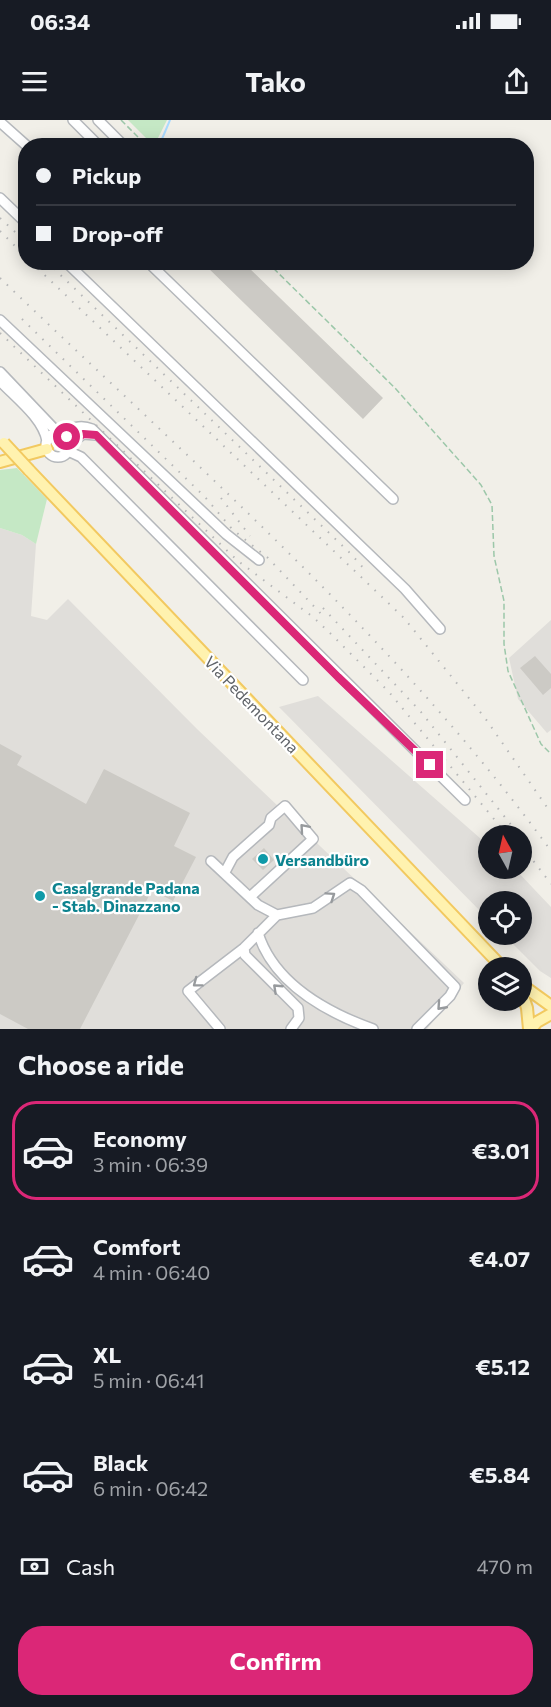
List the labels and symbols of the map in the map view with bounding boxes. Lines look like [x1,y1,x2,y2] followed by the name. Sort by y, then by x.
[53,423,80,450] route start
[201,652,303,756] street label: Via Pedemontana
[416,751,443,778] route end
[300,824,311,835] one-way arrow
[478,825,532,879] north arrow
[275,850,370,869] place label: Versandbüro
[256,852,270,866] marker: Versandbüro
[52,878,200,915] place label: Casalgrande Padana - Stab. Dinazzano
[33,889,47,903] marker: Casalgrande Padana - Stab. Dinazzano
[324,892,335,903] one-way arrow
[193,976,204,987] one-way arrow
[273,984,283,995] one-way arrow
[437,999,448,1009] one-way arrow

